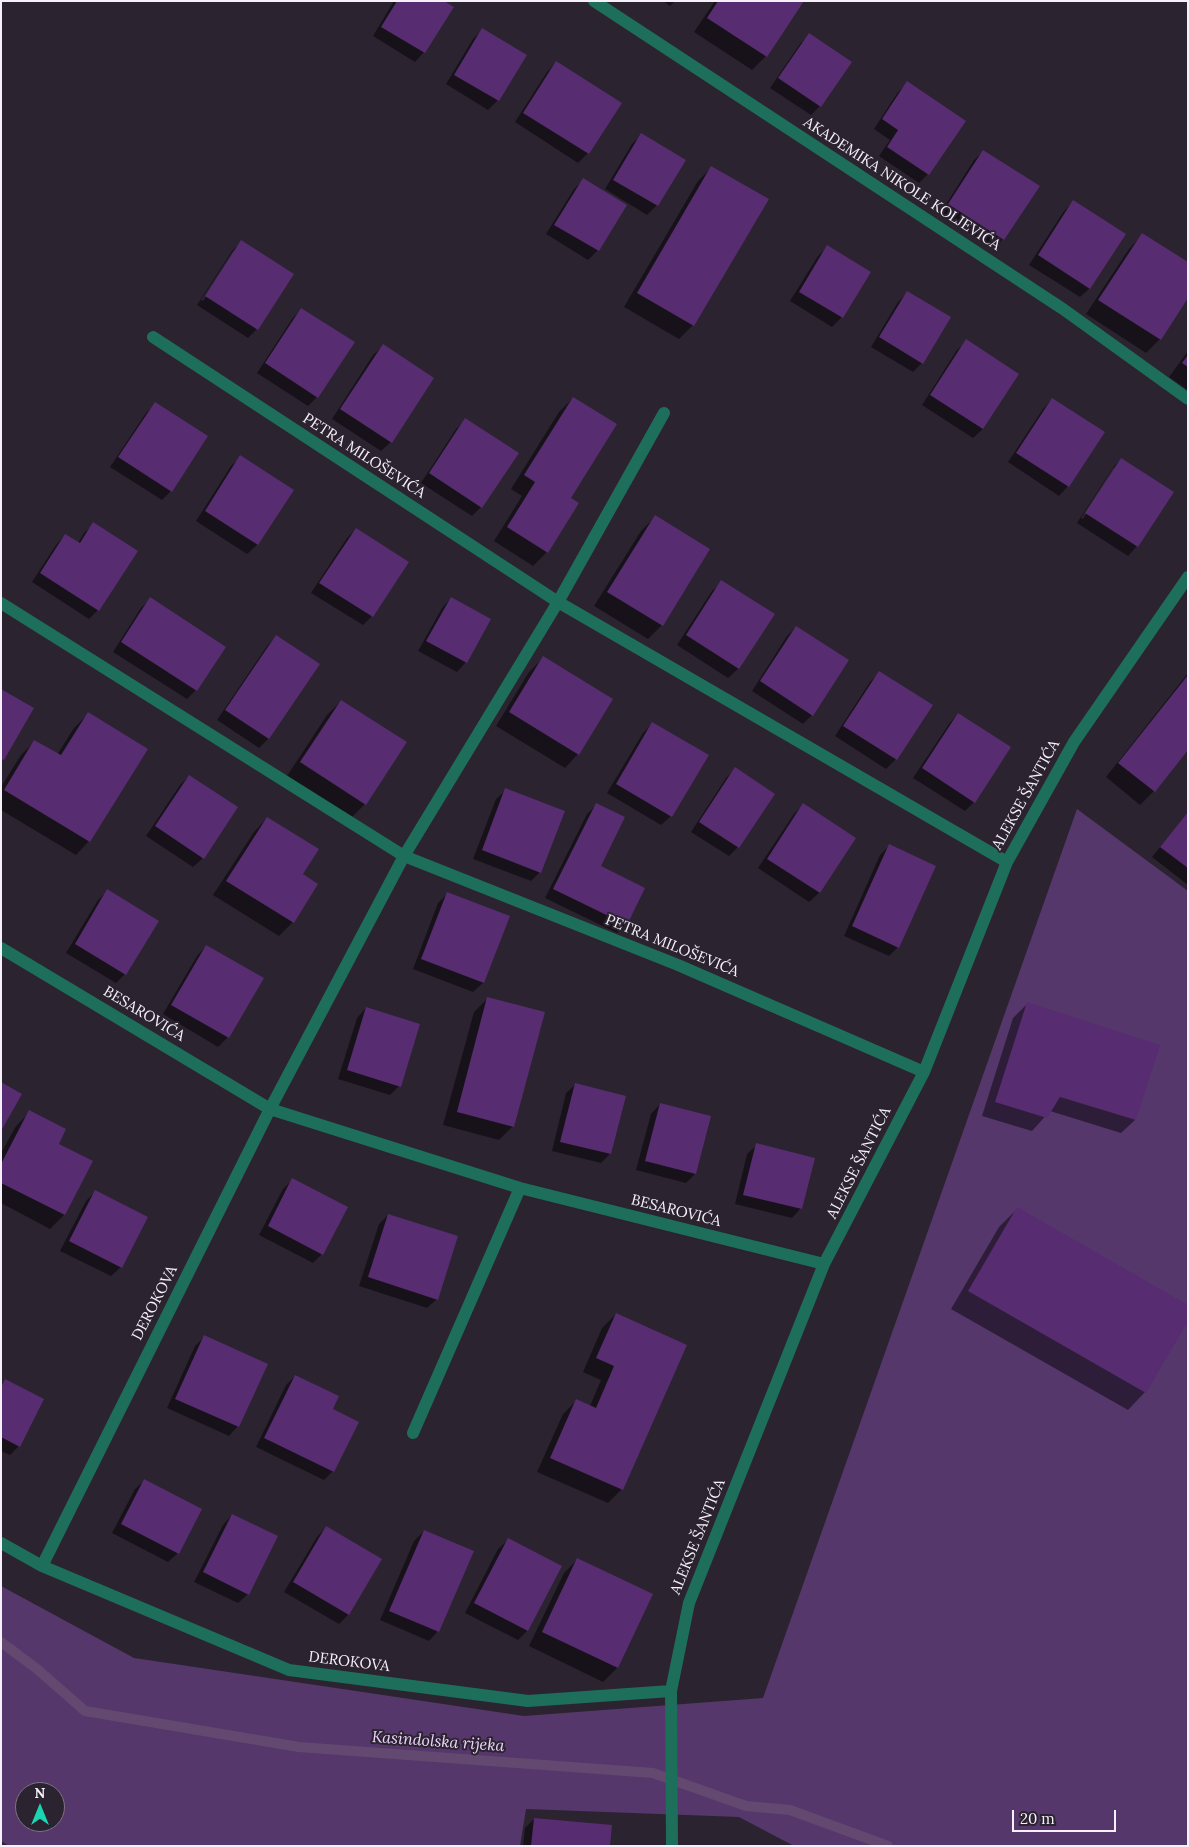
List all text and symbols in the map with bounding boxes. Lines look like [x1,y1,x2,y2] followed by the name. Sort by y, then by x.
[800,113,1004,255] street label: AKADEMIKA NIKOLE KOLJEVIĆA
[299,410,429,502] street label: PETRA MILOŠEVIĆA
[988,737,1064,853] street label: ALEKSE ŠANTIĆA
[602,911,742,981] street label: PETRA MILOŠEVIĆA
[100,983,188,1045] street label: BESAROVIĆA
[823,1104,895,1222] street label: ALEKSE ŠANTIĆA
[629,1191,723,1231] street label: BESAROVIĆA
[128,1263,182,1343] street label: DEROKOVA
[667,1477,729,1597] street label: ALEKSE ŠANTIĆA
[307,1648,391,1676] street label: DEROKOVA
[371,1728,505,1756] water label: Kasindolska rijeka
[15,1782,65,1832] north arrow
[35,1784,45,1802] text: N
[1014,1800,1118,1832] scale bar
[1020,1809,1055,1828] text: 20 m

